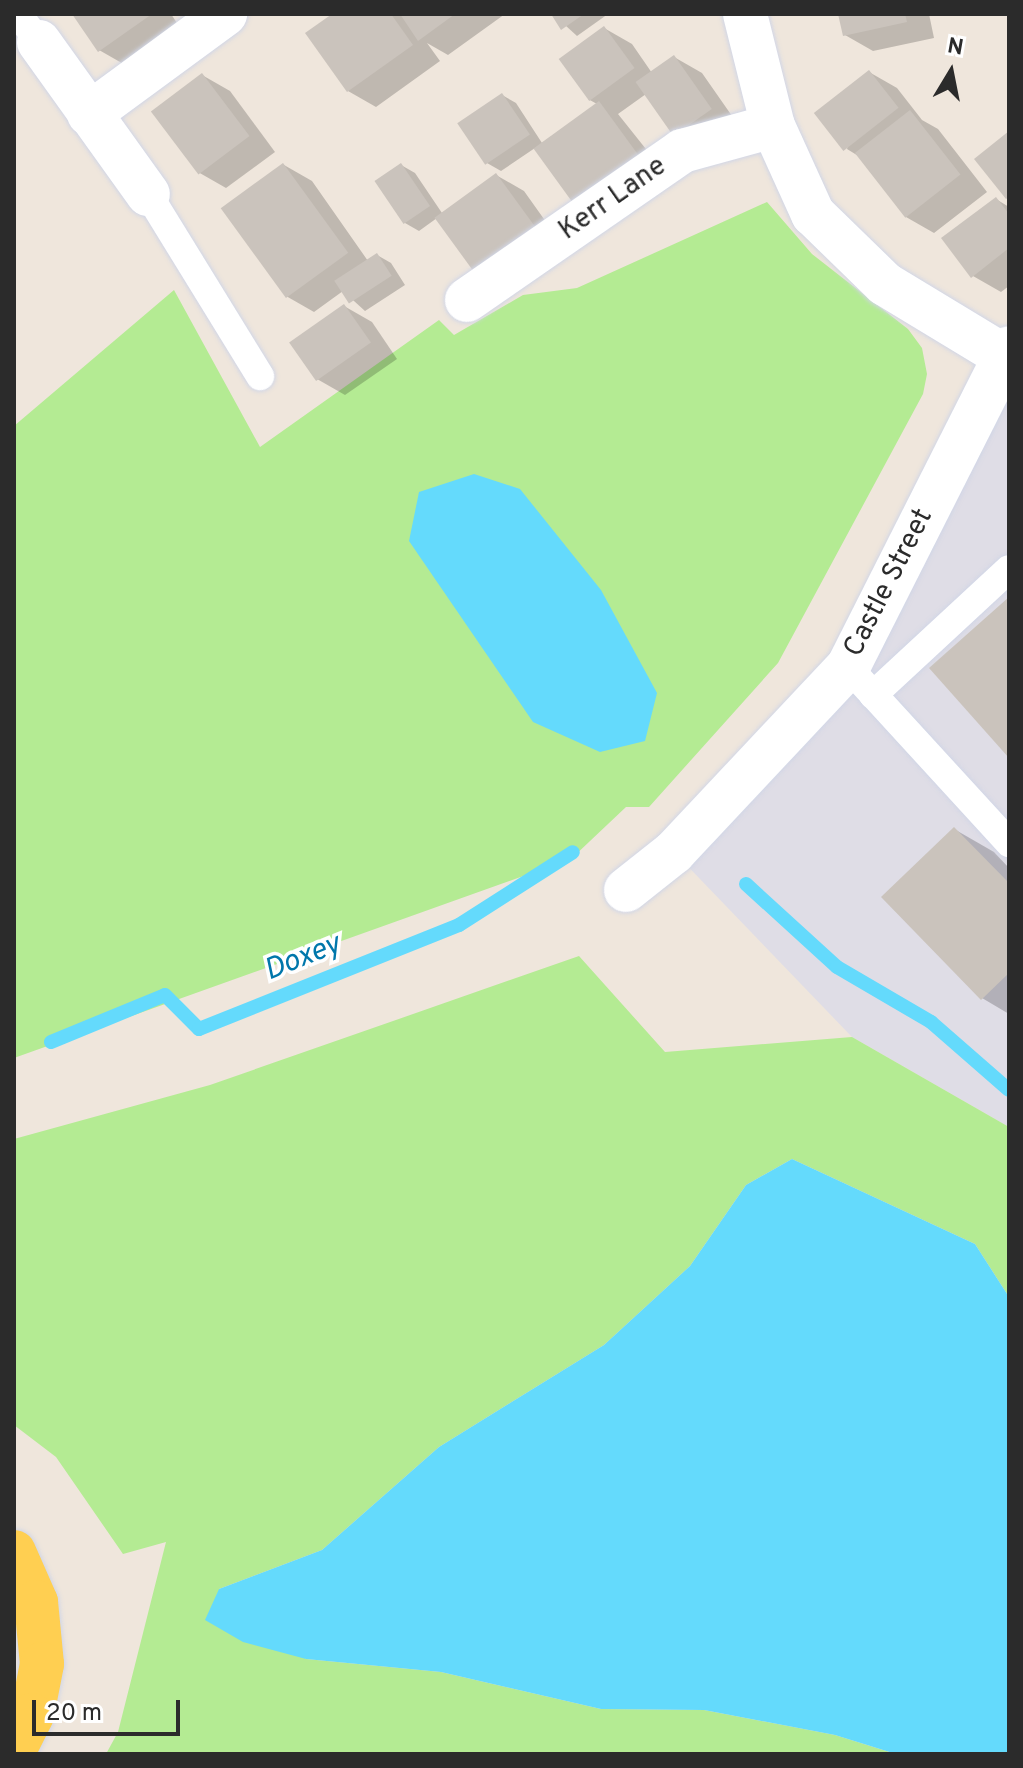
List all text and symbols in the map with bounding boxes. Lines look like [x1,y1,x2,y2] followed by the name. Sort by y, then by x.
[911,32,991,112] north arrow
[945,33,965,63] text: N
[553,150,673,248] street label: Kerr Lane
[837,503,941,663] street label: Castle Street
[260,927,346,991] water label: Doxey
[36,1684,184,1734] scale bar
[46,1699,102,1729] text: 20 m

